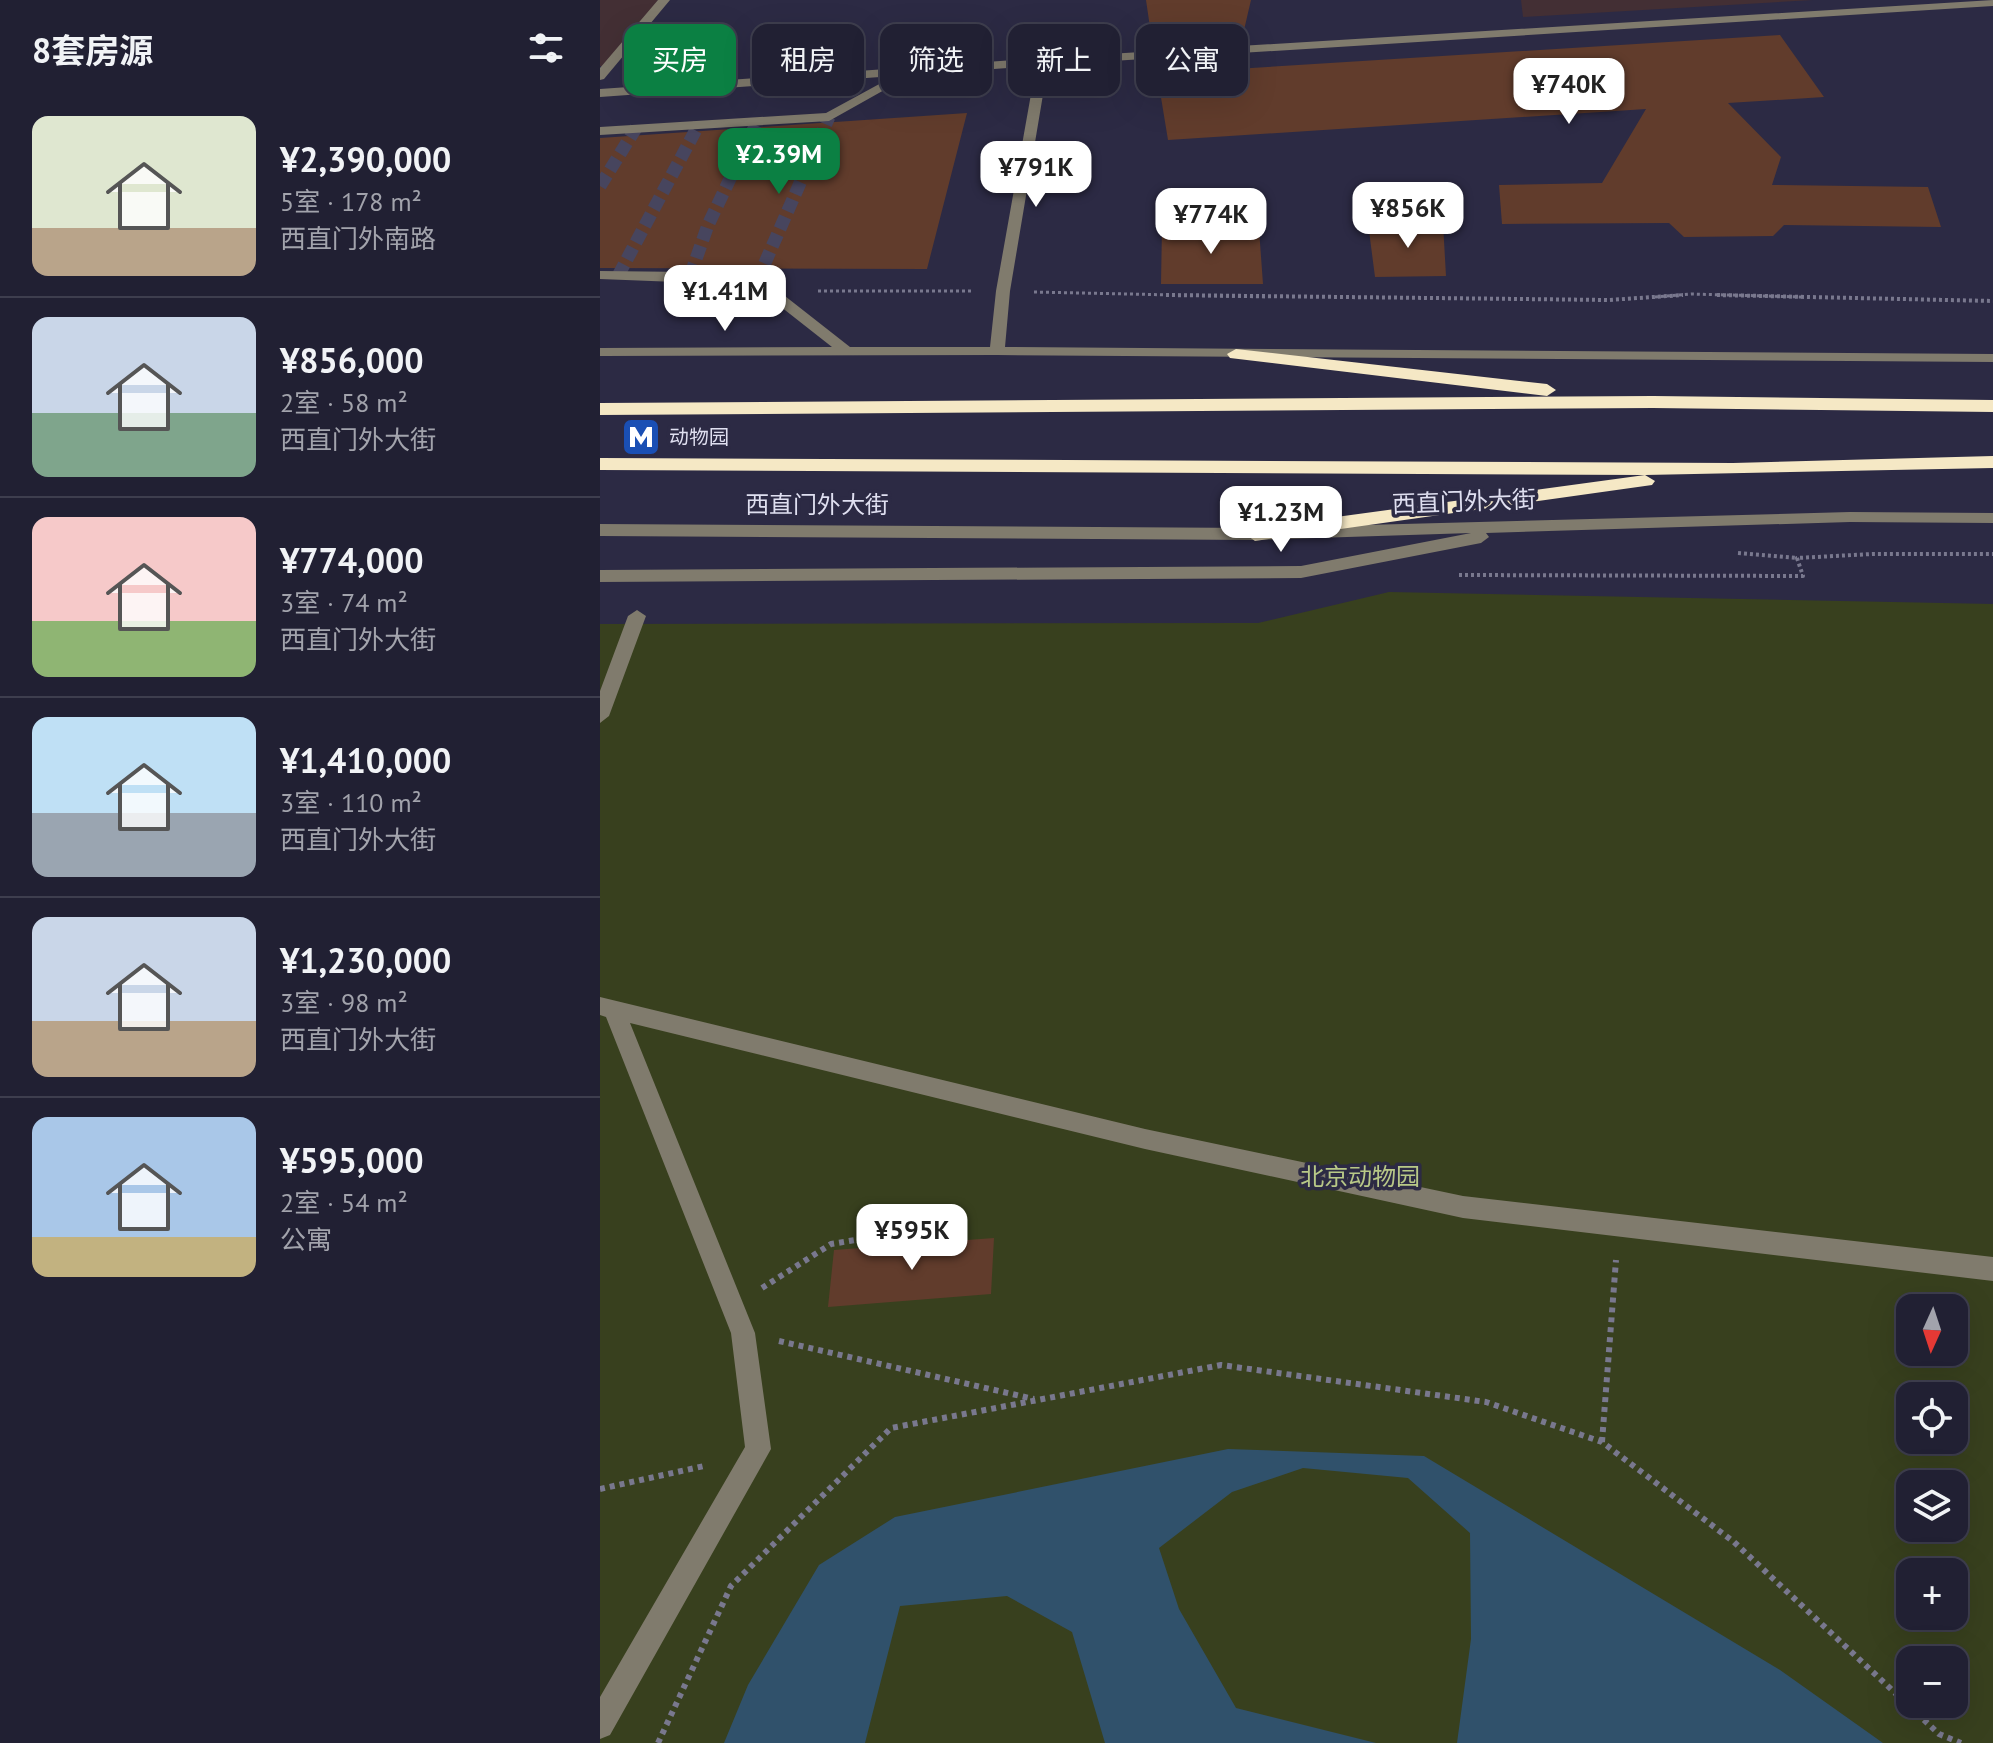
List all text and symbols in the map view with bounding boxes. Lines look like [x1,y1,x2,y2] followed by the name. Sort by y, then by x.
[624,24,736,96] chip: 买房
[752,24,864,96] chip: 租房
[880,24,992,96] chip: 筛选
[1008,24,1120,96] chip: 新上
[1136,24,1248,96] chip: 公寓
[524,26,568,70] icon: filters
[32,28,153,72] text: 8套房源
[1513,58,1625,126] pin: ¥740K
[1531,67,1607,100] text: ¥740K
[714,128,844,196] pin: ¥2.39M
[280,137,451,181] text: ¥2,390,000
[736,137,822,170] text: ¥2.39M
[980,141,1092,209] pin: ¥791K
[96,148,192,244] icon: home
[998,150,1074,183] text: ¥791K
[1352,182,1464,250] pin: ¥856K
[280,185,422,218] text: 5室 · 178 m²
[1155,188,1267,256] pin: ¥774K
[1370,191,1446,224] text: ¥856K
[1173,197,1249,230] text: ¥774K
[280,222,436,255] text: 西直门外南路
[660,265,790,333] pin: ¥1.41M
[682,274,768,307] text: ¥1.41M
[280,338,424,382] text: ¥856,000
[96,349,192,445] icon: home
[280,386,408,419] text: 2室 · 58 m²
[620,416,662,458] metro station icon: 动物园
[280,423,436,456] text: 西直门外大街
[669,424,729,450] place label: 动物园
[1391,483,1536,520] street label: 西直门外大街
[1216,486,1346,554] pin: ¥1.23M
[745,489,889,520] street label: 西直门外大街
[1238,495,1324,528] text: ¥1.23M
[280,538,424,582] text: ¥774,000
[96,549,192,645] icon: home
[280,586,408,619] text: 3室 · 74 m²
[280,623,436,656] text: 西直门外大街
[280,738,451,782] text: ¥1,410,000
[96,749,192,845] icon: home
[280,786,422,819] text: 3室 · 110 m²
[280,823,436,856] text: 西直门外大街
[280,938,451,982] text: ¥1,230,000
[96,949,192,1045] icon: home
[280,986,408,1019] text: 3室 · 98 m²
[280,1023,436,1056] text: 西直门外大街
[280,1138,424,1182] text: ¥595,000
[96,1149,192,1245] icon: home
[1300,1161,1420,1192] park label: 北京动物园
[280,1186,408,1219] text: 2室 · 54 m²
[856,1204,968,1272] pin: ¥595K
[874,1213,950,1246] text: ¥595K
[280,1223,332,1256] text: 公寓
[1896,1294,1968,1366] north arrow
[1896,1294,1968,1718] map controls
[1896,1382,1968,1454] button: locate
[1896,1470,1968,1542] button: layers
[1896,1558,1968,1630] button: +
[1896,1646,1968,1718] button: −

